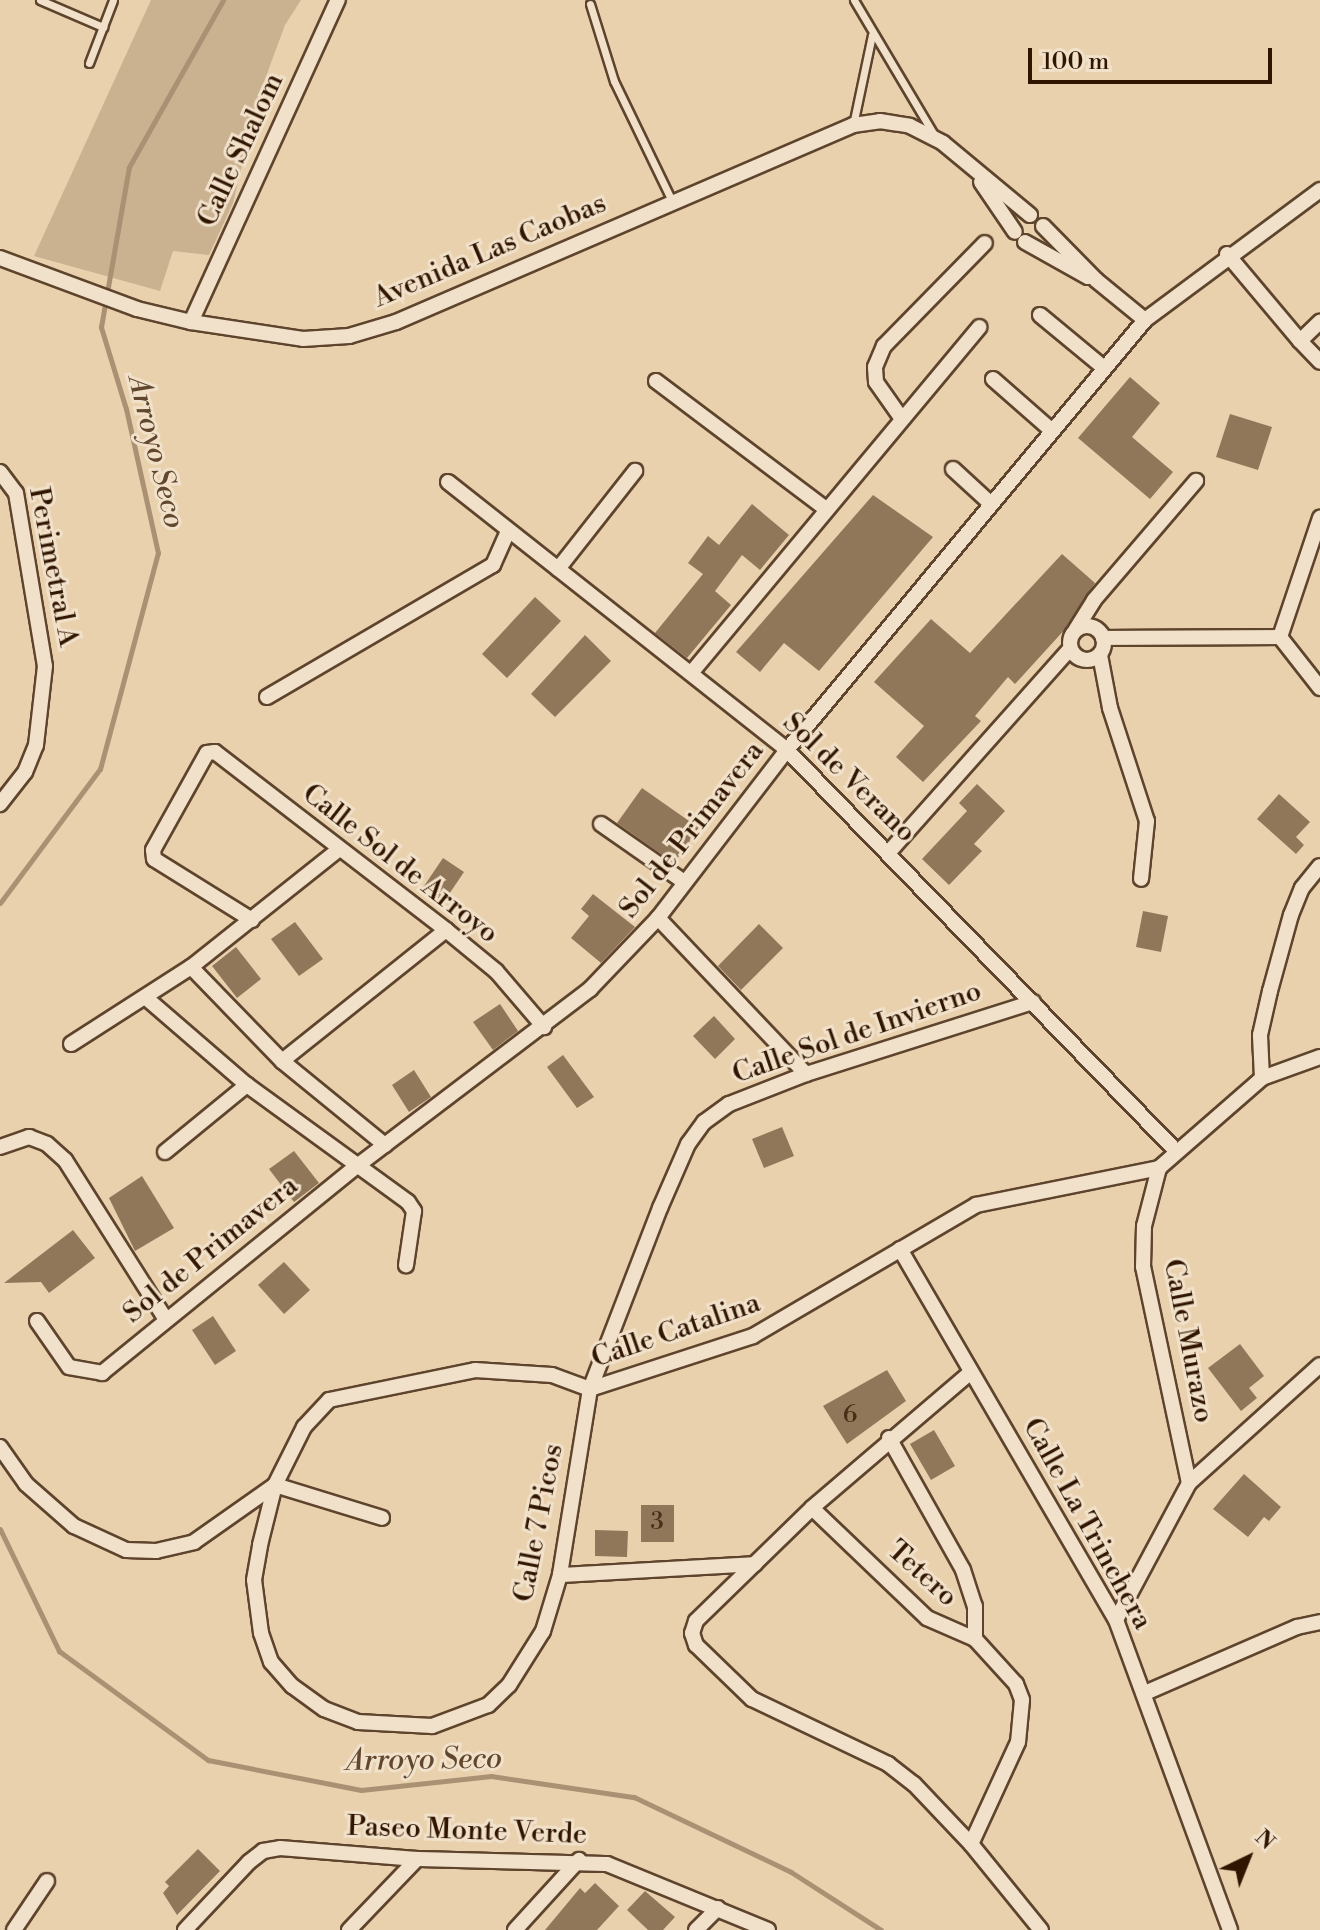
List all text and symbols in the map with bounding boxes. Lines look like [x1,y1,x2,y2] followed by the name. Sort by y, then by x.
[1032,32,1276,82] scale bar
[1042,47,1109,77] text: 100 m
[191,68,291,232] street label: Calle Shalom
[369,187,611,315] street label: Avenida Las Caobas
[120,372,192,532] water label: Arroyo Seco
[21,485,85,649] street label: Perimetral A
[775,706,923,850] street label: Sol de Verano
[613,735,771,925] street label: Sol de Primavera
[295,777,505,951] street label: Calle Sol de Arroyo
[728,975,986,1091] street label: Calle Sol de Invierno
[117,1169,305,1331] street label: Sol de Primavera
[1156,1256,1220,1426] street label: Calle Murazo
[587,1286,765,1376] street label: Calle Catalina
[843,1402,857,1430] house number: 6
[1015,1412,1159,1636] street label: Calle La Trinchera
[507,1441,571,1605] street label: Calle 7 Picos
[650,1509,664,1537] house number: 3
[880,1534,964,1614] street label: Tetero
[346,1741,502,1779] water label: Arroyo Seco
[346,1810,588,1852] street label: Paseo Monte Verde
[1208,1818,1288,1898] north arrow
[1249,1824,1280,1856] text: N

